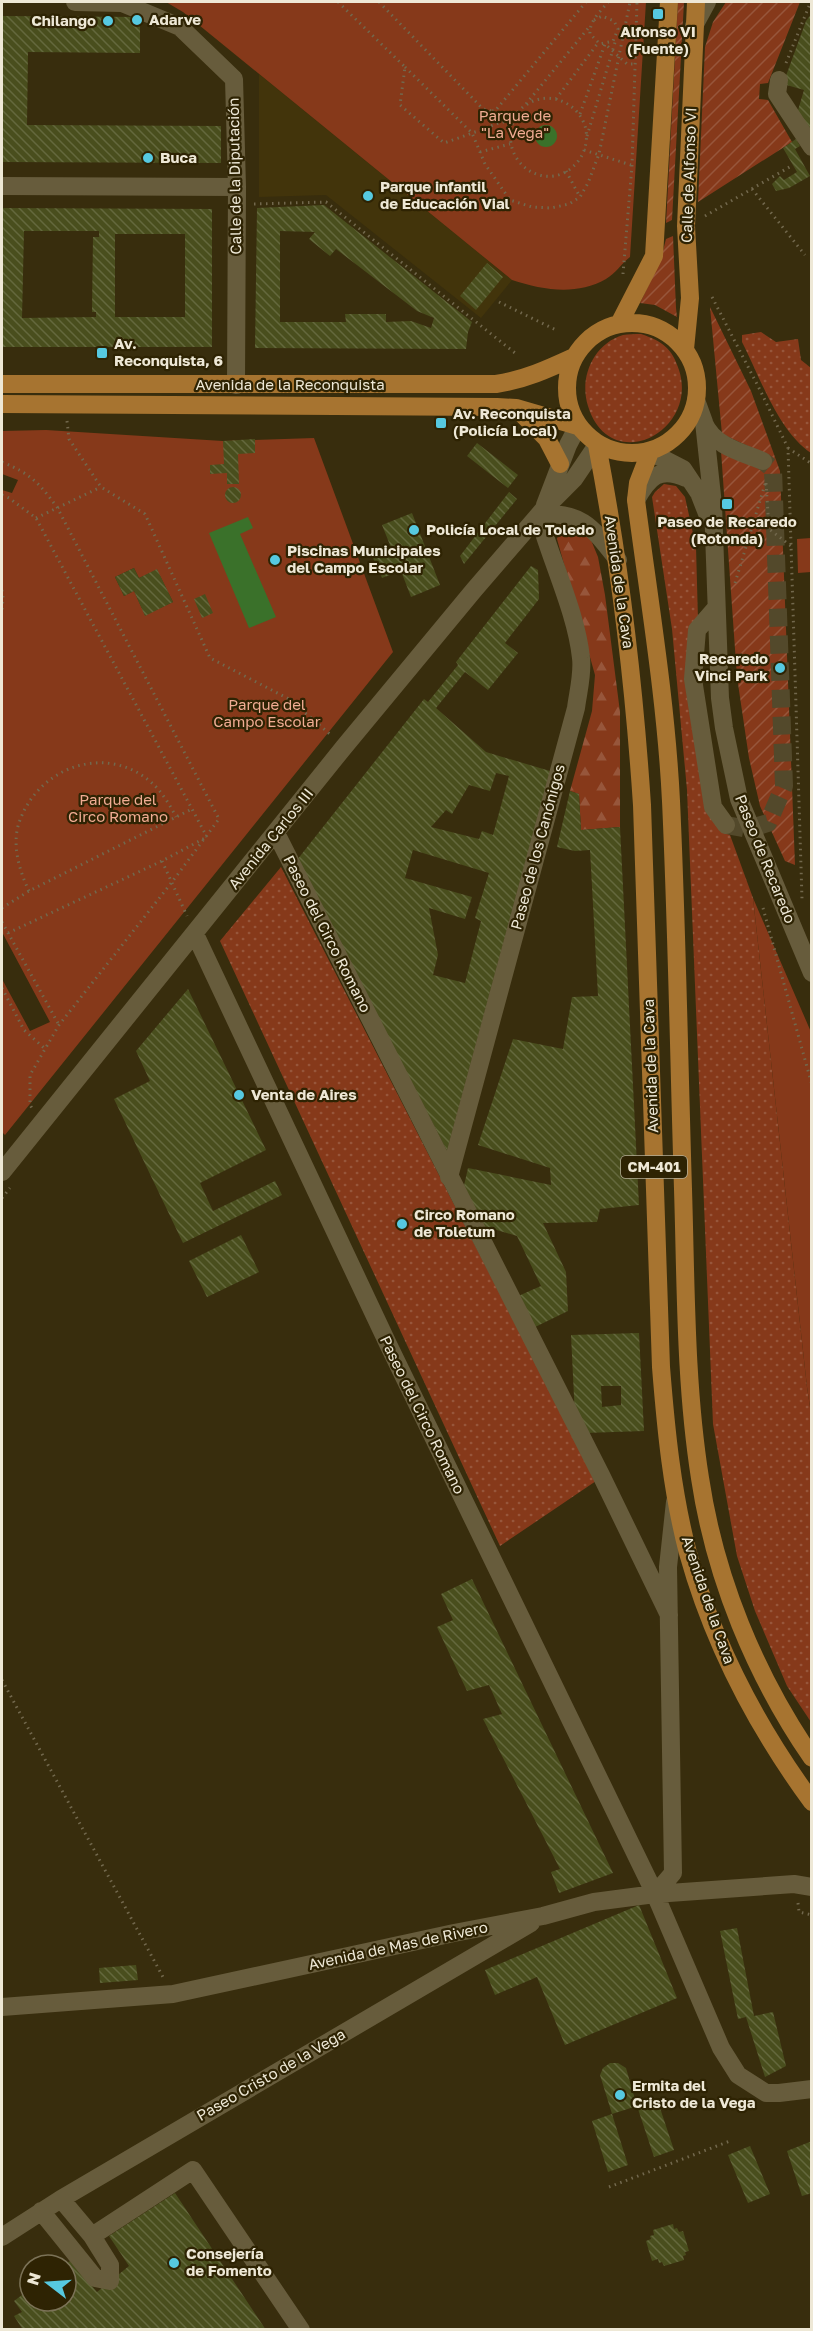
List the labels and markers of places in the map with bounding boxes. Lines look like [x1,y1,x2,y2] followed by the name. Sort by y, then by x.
[651,7,665,21] marker: Alfonso VI (Fuente)
[149,10,201,28] place label: Adarve
[31,11,96,29] place label: Chilango
[130,13,144,27] marker: Adarve
[101,14,115,28] marker: Chilango
[620,22,696,57] place label: Alfonso VI (Fuente)
[160,148,197,166] place label: Buca
[141,151,155,165] marker: Buca
[380,177,510,212] place label: Parque infantil de Educación Vial
[361,189,375,203] marker: Parque infantil de Educación Vial
[114,334,223,369] place label: Av. Reconquista, 6
[95,346,109,360] marker: Av. Reconquista, 6
[453,404,571,439] place label: Av. Reconquista (Policía Local)
[434,416,448,430] marker: Av. Reconquista (Policía Local)
[720,497,734,511] marker: Paseo de Recaredo (Rotonda)
[657,512,797,547] place label: Paseo de Recaredo (Rotonda)
[426,520,594,538] place label: Policía Local de Toledo
[407,523,421,537] marker: Policía Local de Toledo
[287,541,441,576] place label: Piscinas Municipales del Campo Escolar
[268,553,282,567] marker: Piscinas Municipales del Campo Escolar
[695,649,768,684] place label: Recaredo Vinci Park
[773,661,787,675] marker: Recaredo Vinci Park
[251,1085,357,1103] place label: Venta de Aires
[232,1088,246,1102] marker: Venta de Aires
[414,1205,515,1240] place label: Circo Romano de Toletum
[395,1217,409,1231] marker: Circo Romano de Toletum
[632,2076,756,2111] place label: Ermita del Cristo de la Vega
[613,2088,627,2102] marker: Ermita del Cristo de la Vega
[186,2244,272,2279] place label: Consejería de Fomento
[167,2256,181,2270] marker: Consejería de Fomento

